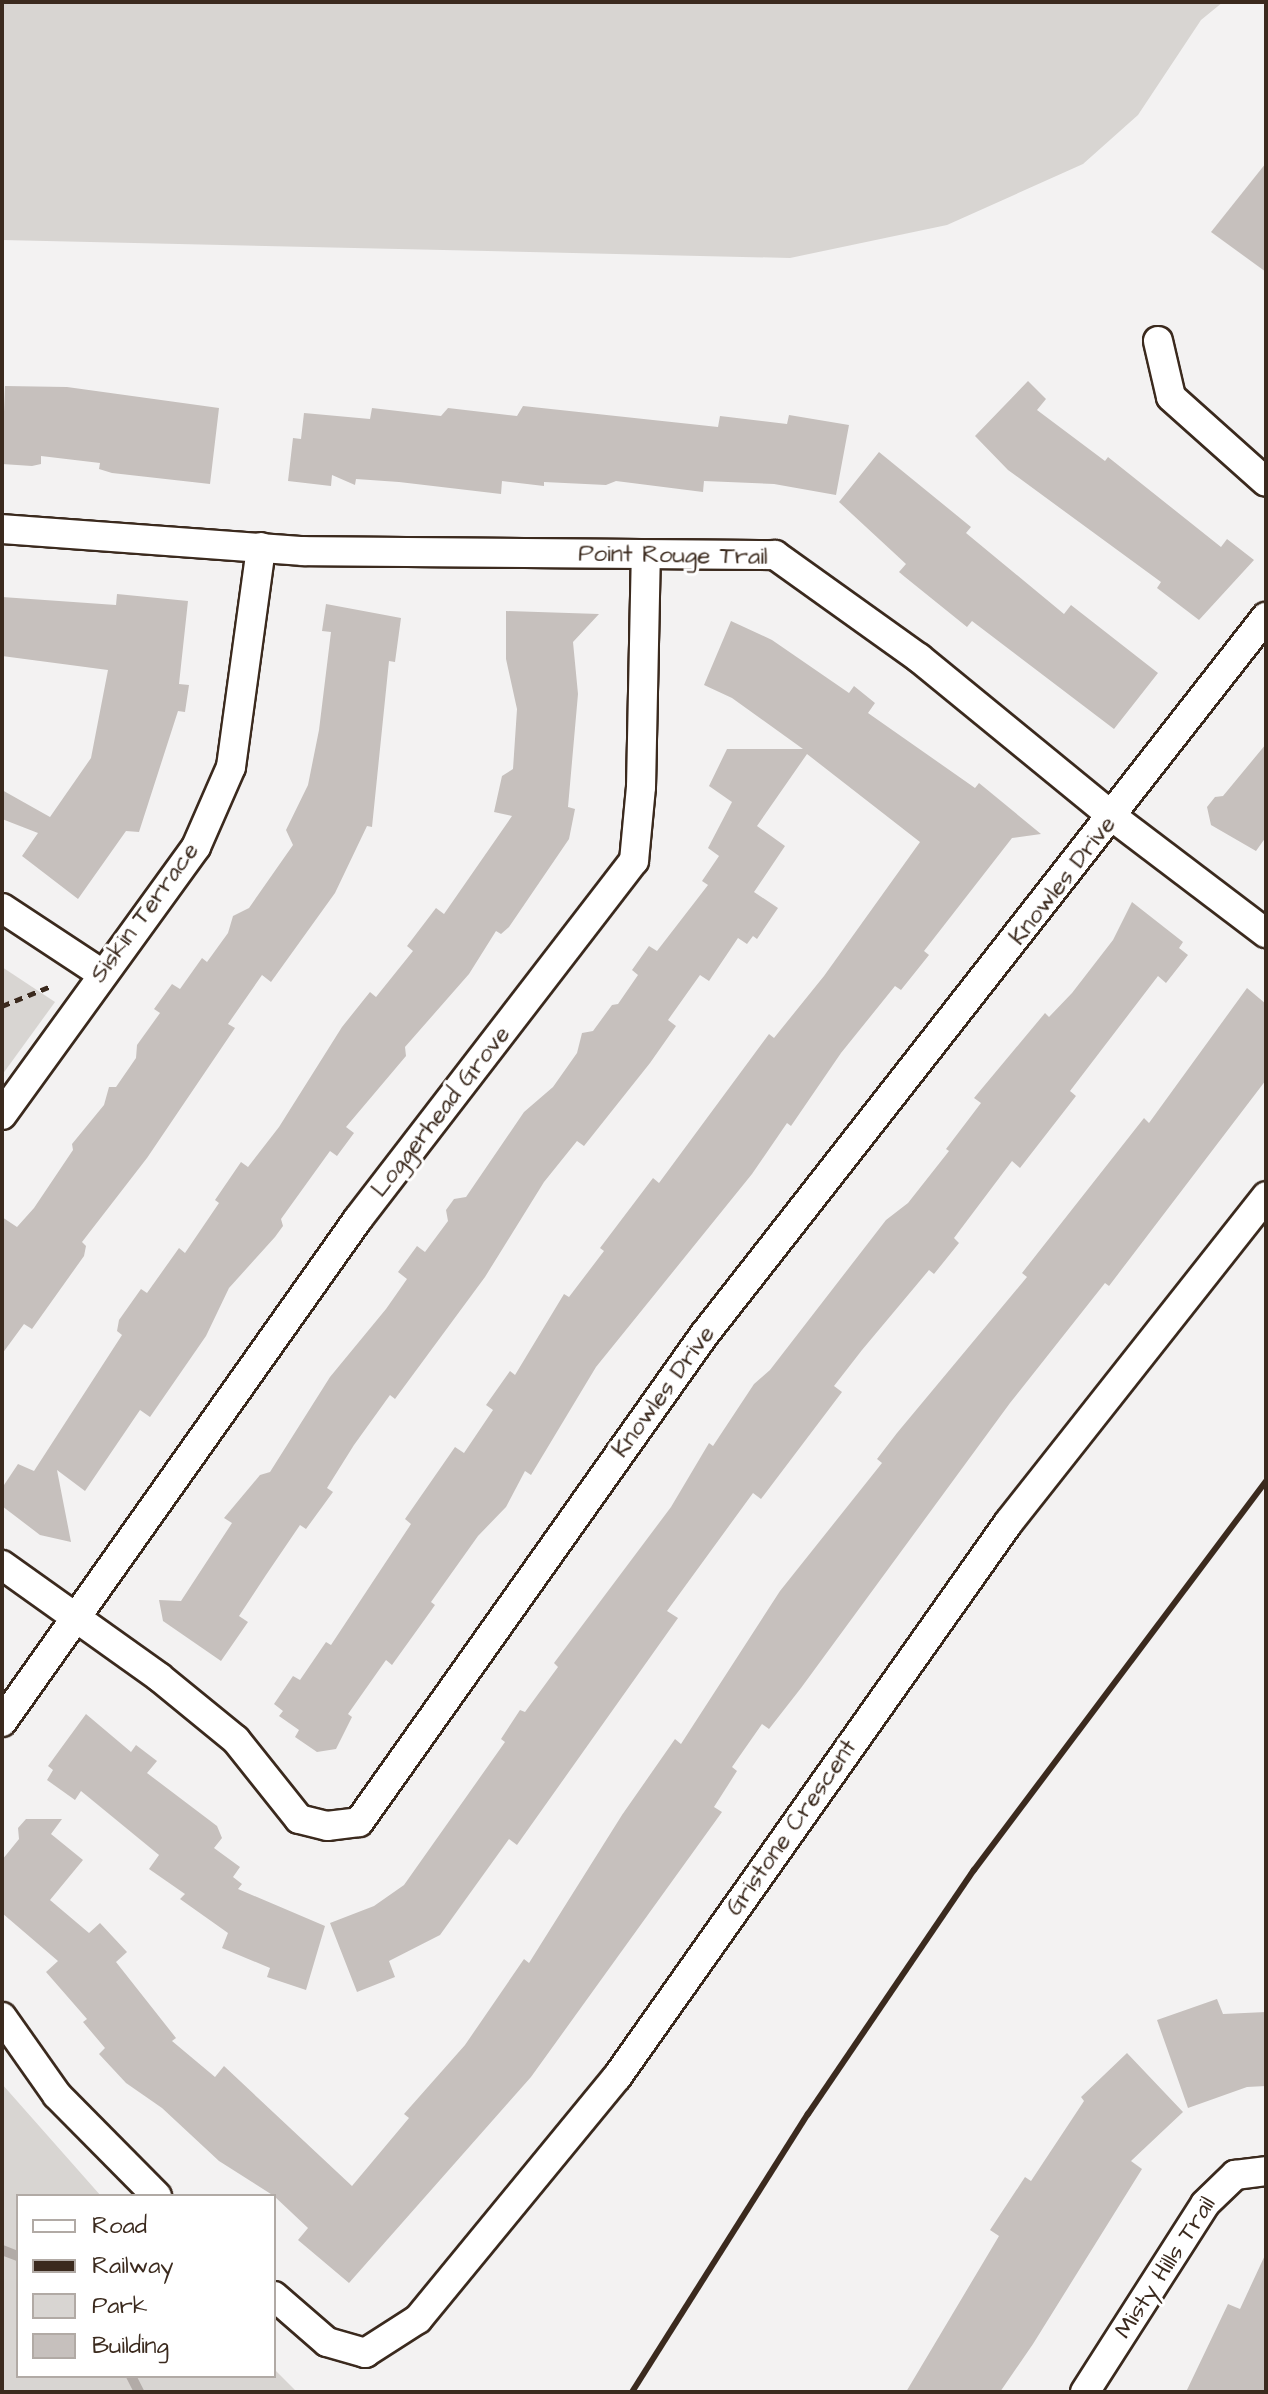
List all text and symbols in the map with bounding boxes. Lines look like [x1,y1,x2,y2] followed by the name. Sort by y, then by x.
[578,540,768,572] street label: Point Rouge Trail
[1004,811,1122,951] street label: Knowles Drive
[85,837,205,989] street label: Siskin Terrace
[365,1021,517,1203] street label: Loggerhead Grove
[607,1321,721,1463] street label: Knowles Drive
[720,1734,864,1922] street label: Gristone Crescent
[1109,2192,1223,2344] street label: Misty Hills Trail
[16,2194,276,2378] legend
[92,2209,147,2243] text: Road
[92,2249,174,2283] text: Railway
[92,2289,148,2323] text: Park
[92,2329,169,2363] text: Building

